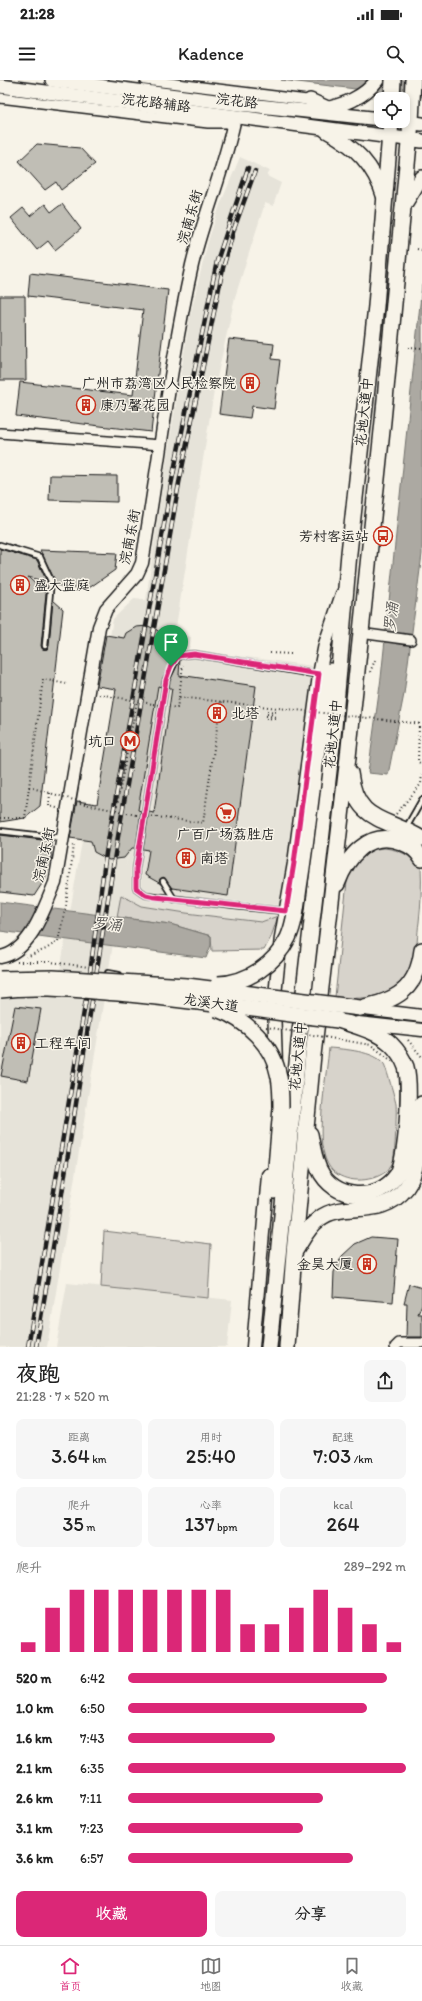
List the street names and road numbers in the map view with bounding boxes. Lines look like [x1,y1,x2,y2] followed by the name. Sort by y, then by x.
[120,90,192,116] street label: 浣花路辅路
[215,90,259,112] street label: 浣花路
[174,188,206,246] street label: 浣南东街
[352,376,376,448] street label: 花地大道中
[116,508,144,566] street label: 浣南东街
[321,698,345,770] street label: 花地大道中
[30,826,58,884] street label: 浣南东街
[182,991,240,1015] street label: 龙溪大道
[286,1020,310,1092] street label: 花地大道中

